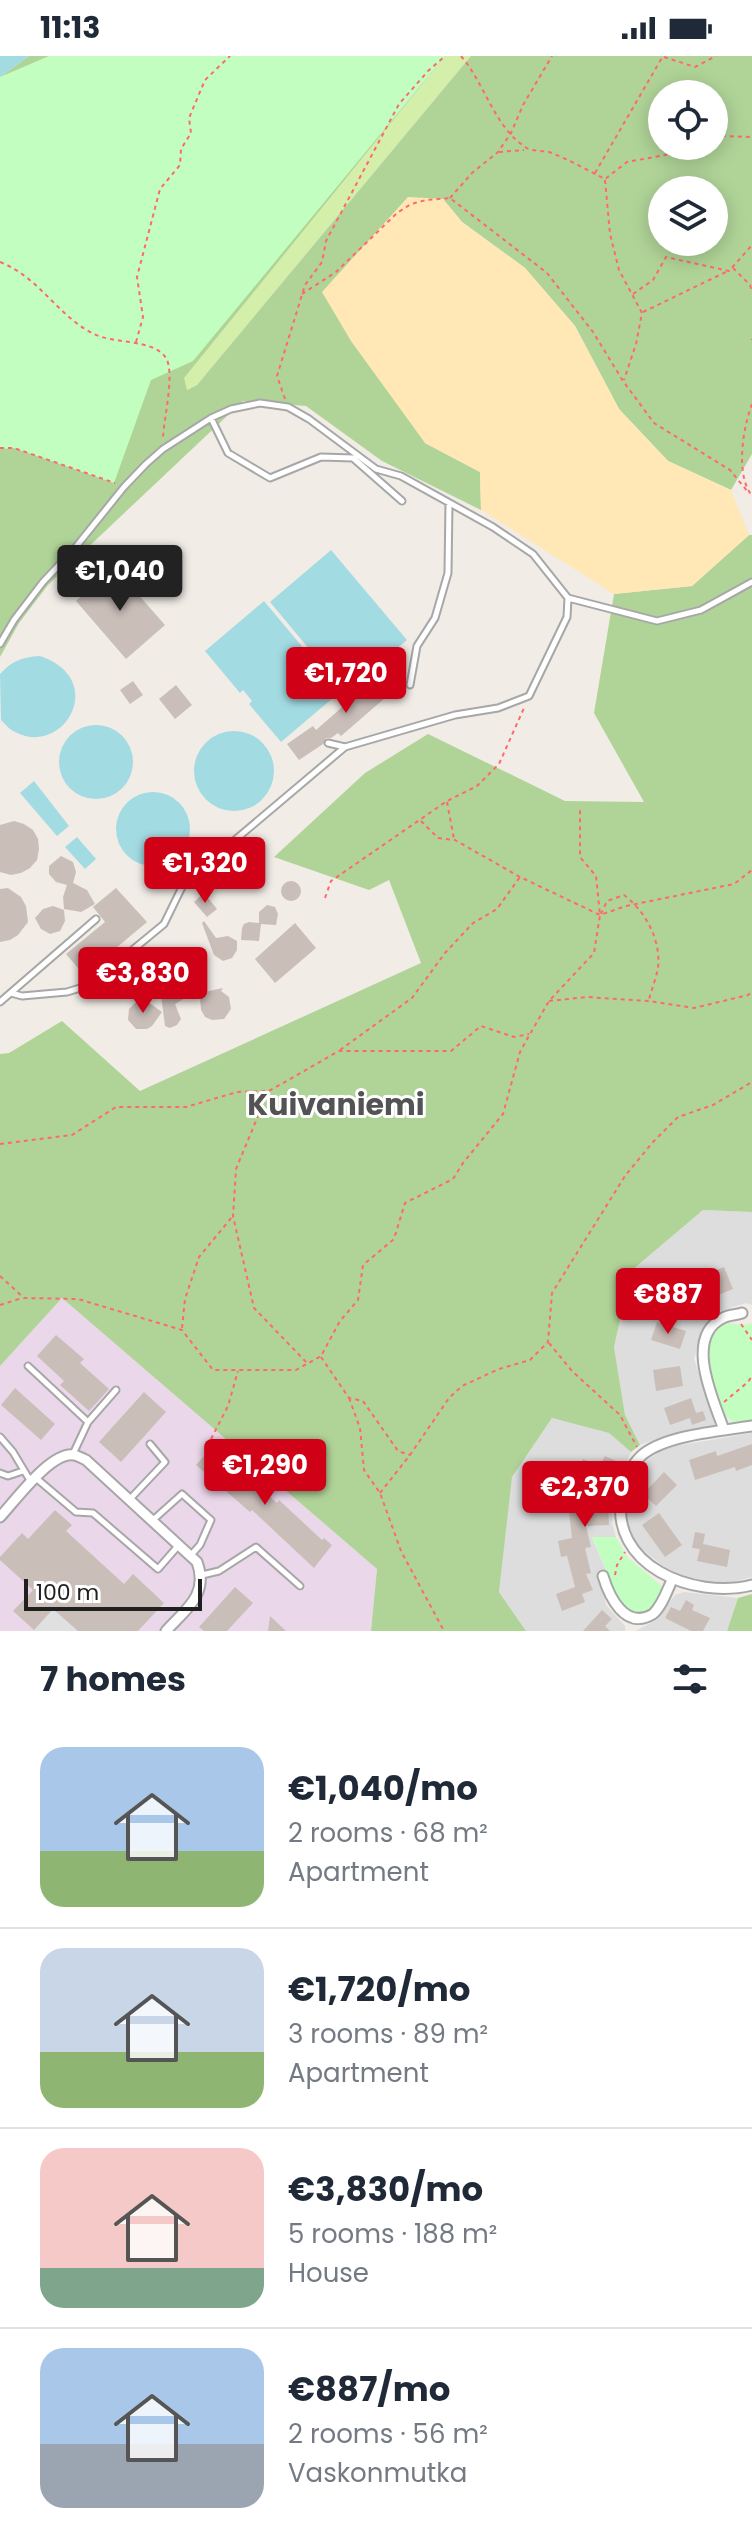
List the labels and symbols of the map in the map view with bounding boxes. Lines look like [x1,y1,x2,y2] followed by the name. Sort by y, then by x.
[55,545,185,613] pin: €1,040
[281,647,411,715] pin: €1,720
[140,837,270,905] pin: €1,320
[78,947,208,1015] pin: €3,830
[247,1083,425,1126] district label: Kuivaniemi
[621,1268,715,1336] pin: €887
[200,1439,330,1507] pin: €1,290
[520,1461,650,1529] pin: €2,370
[24,1575,202,1611] scale bar

